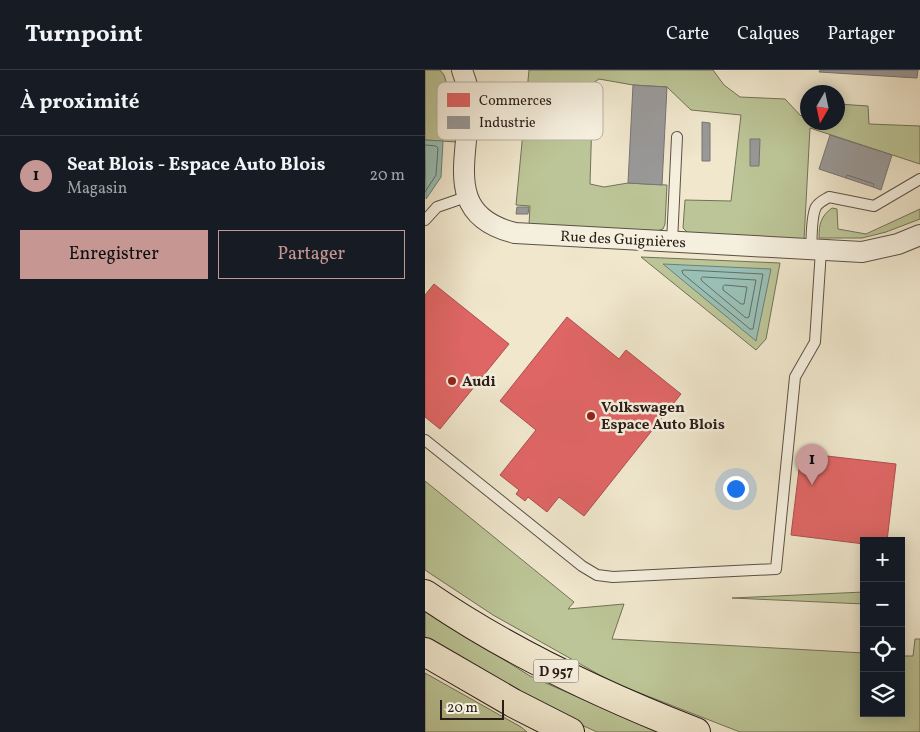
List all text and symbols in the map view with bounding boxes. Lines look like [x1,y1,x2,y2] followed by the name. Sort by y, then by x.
[25,18,143,52] text: Turnpoint
[666,22,709,47] text: Carte
[737,22,799,47] text: Calques
[827,22,895,47] text: Partager
[437,82,603,140] legend
[800,85,845,130] north arrow
[20,88,139,117] text: À proximité
[479,92,552,111] text: Commerces
[479,114,536,133] text: Industrie
[67,152,325,178] text: Seat Blois - Espace Auto Blois
[33,165,39,187] text: 1
[370,165,405,187] text: 20 m
[67,178,127,200] text: Magasin
[560,227,686,254] street label: Rue des Guignières
[20,230,208,279] button: Enregistrer
[218,230,405,279] button: Partager
[462,372,496,393] place label: Audi
[446,375,458,387] marker: Audi
[601,398,725,436] place label: Volkswagen Espace Auto Blois
[585,410,597,422] marker: Volkswagen Espace Auto Blois
[796,444,828,485] pin: 1
[723,476,749,502] your location
[860,537,905,717] map controls
[860,537,905,582] button: +
[860,582,905,627] button: −
[860,627,905,672] button: locate
[533,660,579,682] road number: D 957
[860,672,905,717] button: layers
[440,697,504,720] scale bar
[447,699,478,718] text: 20 m

